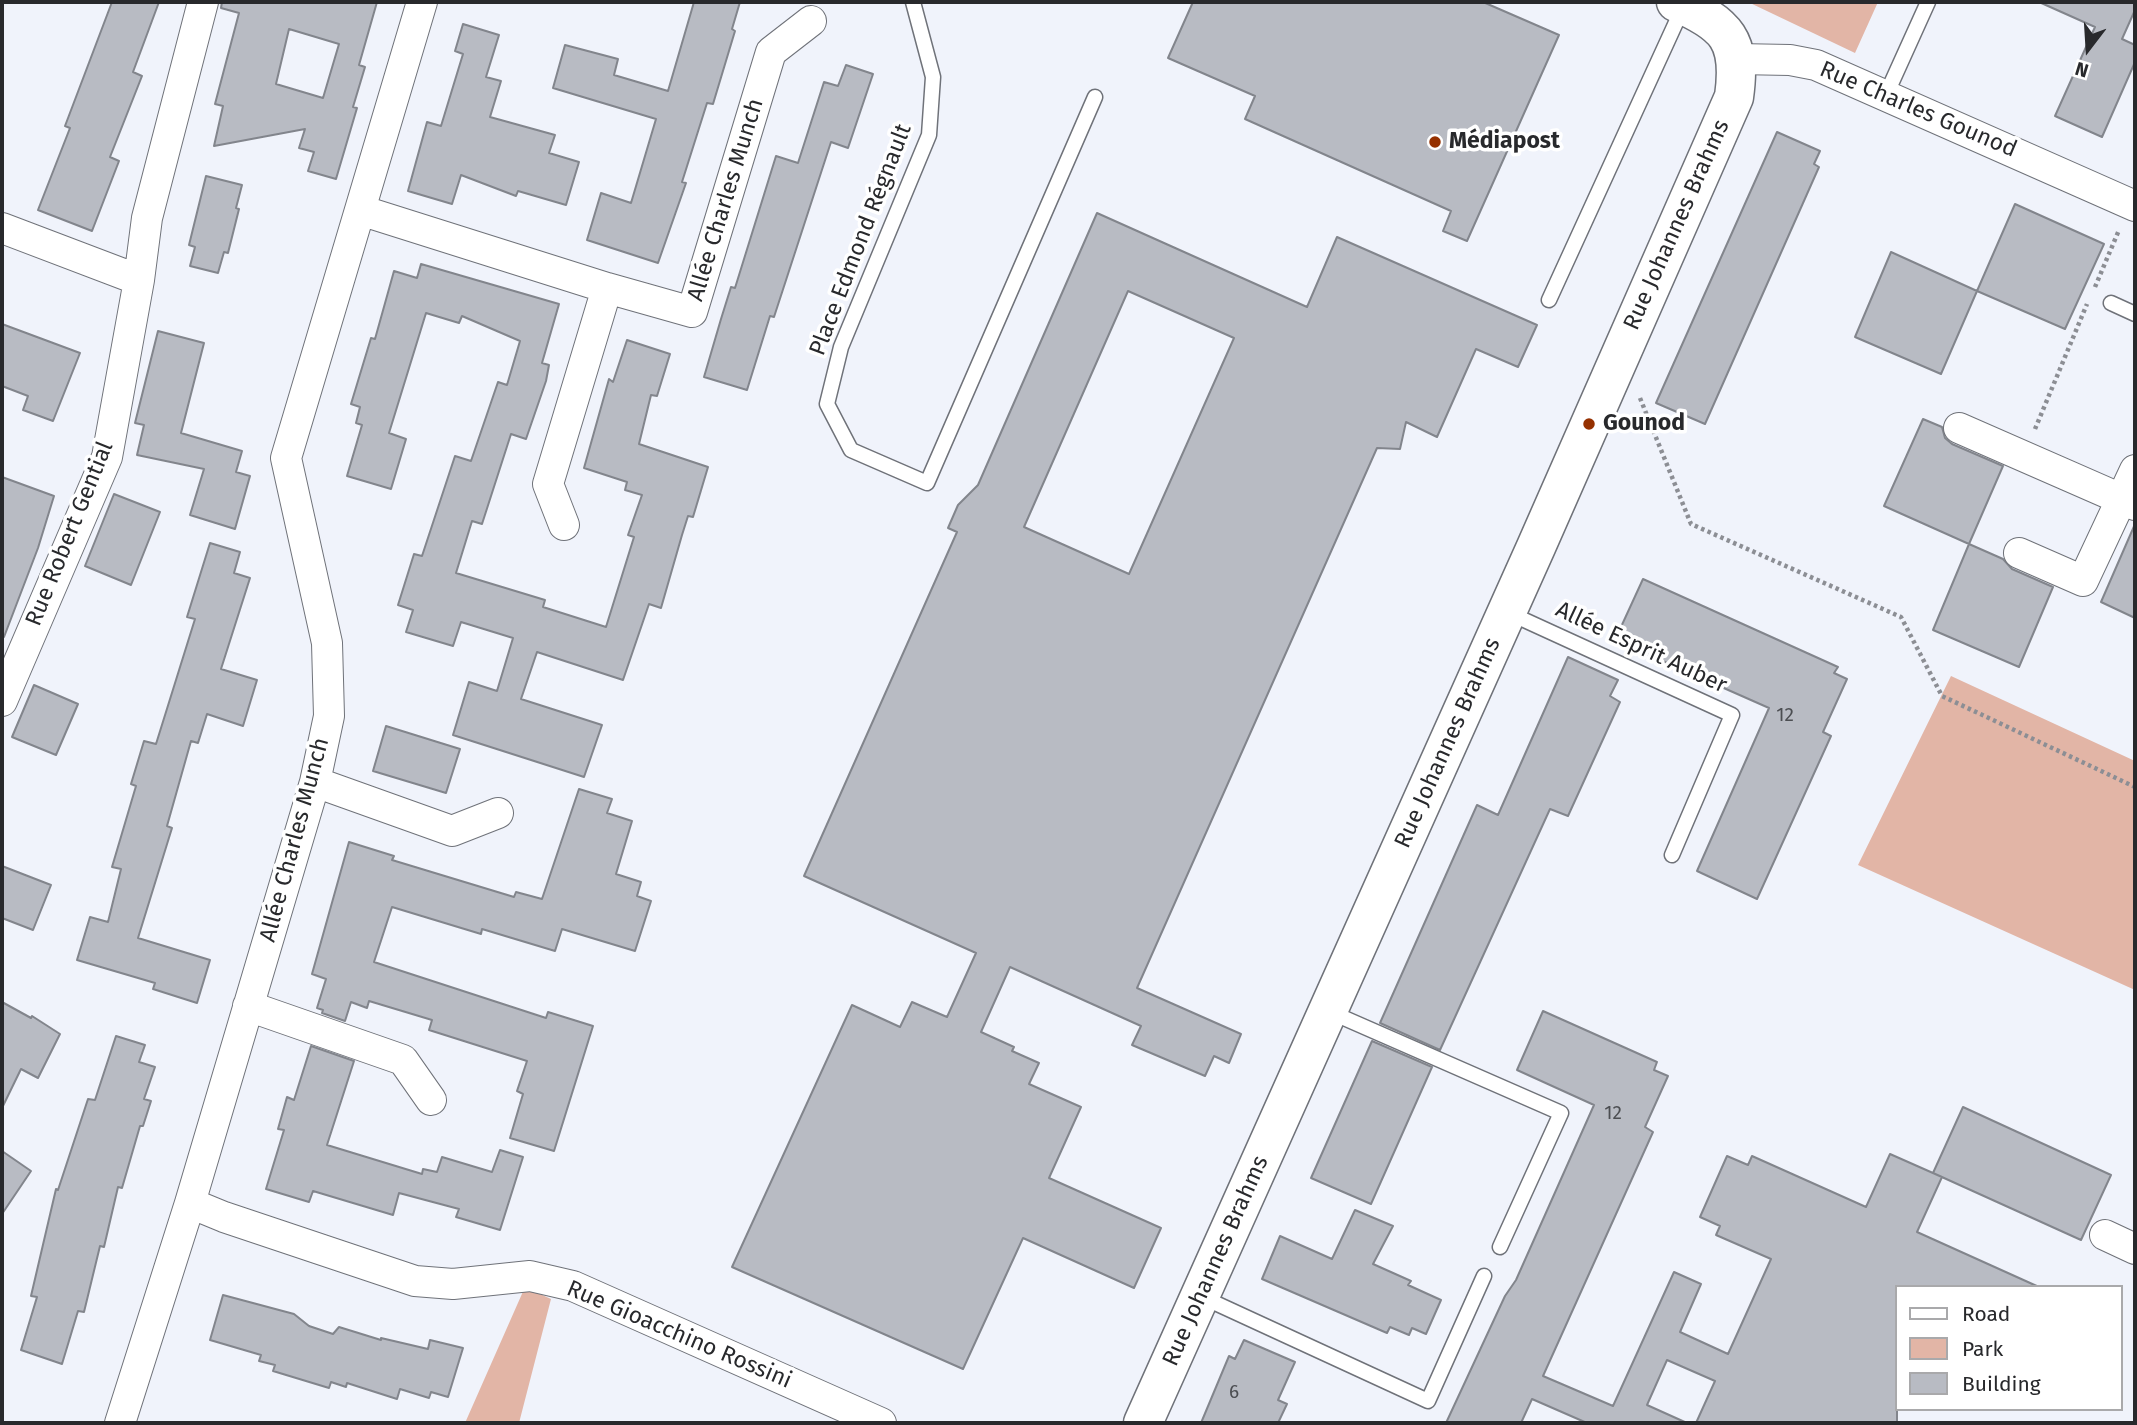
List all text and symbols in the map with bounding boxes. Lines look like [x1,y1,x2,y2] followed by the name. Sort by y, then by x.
[2053,14,2123,84] north arrow
[1815,56,2021,164] street label: Rue Charles Gounod
[2072,57,2091,82] text: N
[682,95,770,305] street label: Allée Charles Munch
[1618,116,1736,334] street label: Rue Johannes Brahms
[804,120,918,360] street label: Place Edmond Régnault
[1449,128,1560,156] place label: Médiapost
[1427,134,1443,150] marker: Médiapost
[1603,410,1685,438] place label: Gounod
[1581,416,1597,432] marker: Gounod
[20,438,120,630] street label: Rue Robert Gential
[1551,596,1731,700] street label: Allée Esprit Auber
[1389,634,1507,852] street label: Rue Johannes Brahms
[1776,705,1794,727] house number: 12
[254,735,336,945] street label: Allée Charles Munch
[1604,1103,1622,1125] house number: 12
[1157,1152,1275,1370] street label: Rue Johannes Brahms
[562,1275,796,1395] street label: Rue Gioacchino Rossini
[1896,1285,2123,1411] legend
[1962,1301,2010,1327] text: Road
[1962,1336,2003,1362] text: Park
[1962,1371,2041,1397] text: Building
[1229,1382,1239,1404] house number: 6

